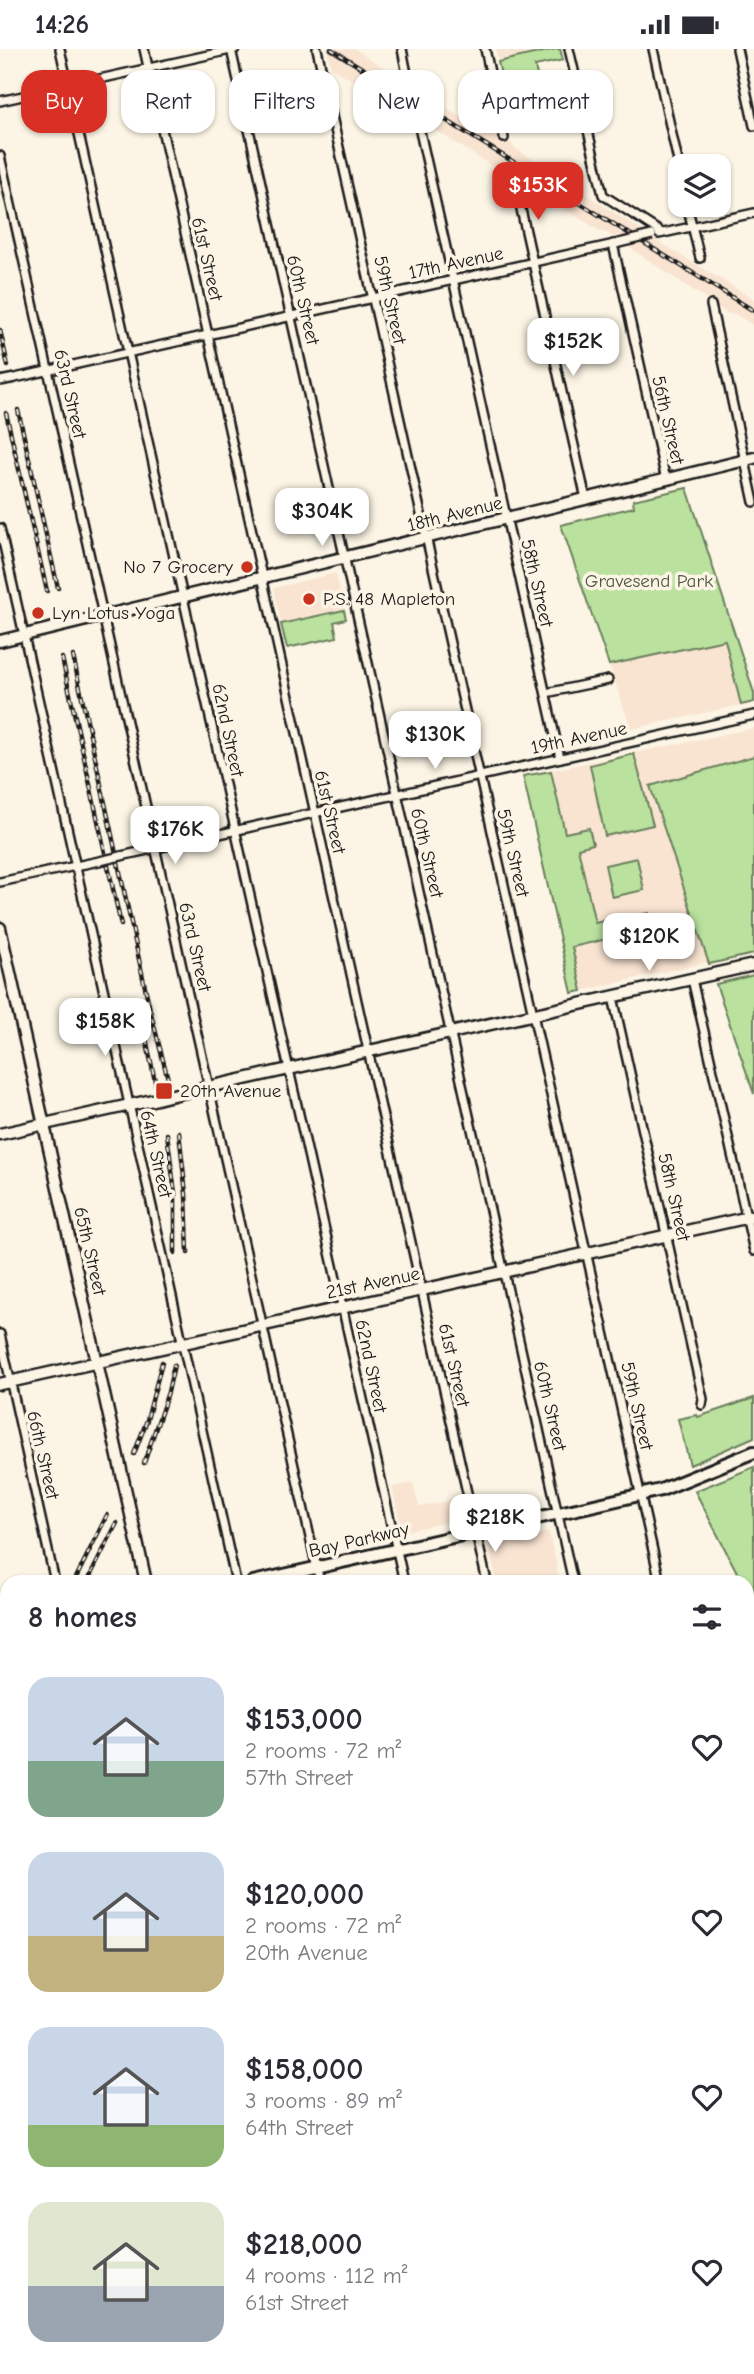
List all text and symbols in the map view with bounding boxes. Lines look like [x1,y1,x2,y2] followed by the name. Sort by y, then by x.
[35,10,89,40] text: 14:26
[21,70,107,133] chip: Buy
[121,70,215,133] chip: Rent
[229,70,339,133] chip: Filters
[353,70,444,133] chip: New
[458,70,613,133] chip: Apartment
[668,154,731,217] map controls
[668,154,731,217] button: layers
[489,163,587,222] pin: $153K
[508,171,568,198] text: $153K
[187,215,227,303] street label: 61st Street
[407,242,505,284] street label: 17th Avenue
[282,253,324,348] street label: 60th Street
[369,254,411,347] street label: 59th Street
[524,319,622,378] pin: $152K
[543,327,603,354] text: $152K
[49,347,91,441] street label: 63rd Street
[647,374,689,467] street label: 56th Street
[273,489,371,548] pin: $304K
[405,492,505,536] street label: 18th Avenue
[291,497,353,524] text: $304K
[516,537,558,630] street label: 58th Street
[123,556,233,578] place label: No 7 Grocery
[239,559,255,575] marker: No 7 Grocery
[585,570,714,592] park label: Gravesend Park
[323,588,455,610] place label: P.S. 48 Mapleton
[301,591,317,607] marker: P.S. 48 Mapleton
[52,602,175,624] place label: Lyn Lotus Yoga
[30,605,46,621] marker: Lyn Lotus Yoga
[207,681,249,779] street label: 62nd Street
[386,711,484,771] pin: $130K
[529,717,629,759] street label: 19th Avenue
[405,720,465,747] text: $130K
[310,768,350,856] street label: 61st Street
[406,806,448,901] street label: 60th Street
[126,807,224,866] pin: $176K
[492,807,534,900] street label: 59th Street
[146,815,204,842] text: $176K
[174,900,216,994] street label: 63rd Street
[600,913,698,973] pin: $120K
[619,922,679,949] text: $120K
[56,999,154,1058] pin: $158K
[75,1007,135,1034] text: $158K
[180,1080,281,1102] place label: 20th Avenue
[154,1081,174,1101] marker: 20th Avenue
[135,1108,177,1200] street label: 64th Street
[653,1151,695,1244] street label: 58th Street
[69,1205,111,1298] street label: 65th Street
[324,1262,422,1304] street label: 21st Avenue
[350,1317,392,1415] street label: 62nd Street
[434,1321,474,1409] street label: 61st Street
[529,1359,571,1454] street label: 60th Street
[616,1360,658,1453] street label: 59th Street
[22,1409,64,1502] street label: 66th Street
[446,1495,544,1554] pin: $218K
[465,1503,525,1530] text: $218K
[307,1518,412,1562] street label: Bay Parkway
[688,1598,726,1636] icon: filters
[28,1600,137,1635] text: 8 homes
[245,1702,363,1737] text: $153,000
[84,1705,168,1789] icon: home
[688,1728,726,1766] icon: heart
[245,1737,401,1764] text: 2 rooms · 72 m²
[245,1764,353,1791] text: 57th Street
[245,1877,364,1912] text: $120,000
[84,1880,168,1964] icon: home
[688,1903,726,1941] icon: heart
[245,1912,401,1939] text: 2 rooms · 72 m²
[245,1939,368,1966] text: 20th Avenue
[245,2052,363,2087] text: $158,000
[84,2055,168,2139] icon: home
[688,2078,726,2116] icon: heart
[245,2087,402,2114] text: 3 rooms · 89 m²
[245,2114,353,2141] text: 64th Street
[245,2227,362,2262] text: $218,000
[84,2230,168,2314] icon: home
[688,2253,726,2291] icon: heart
[245,2262,408,2289] text: 4 rooms · 112 m²
[245,2289,348,2316] text: 61st Street

